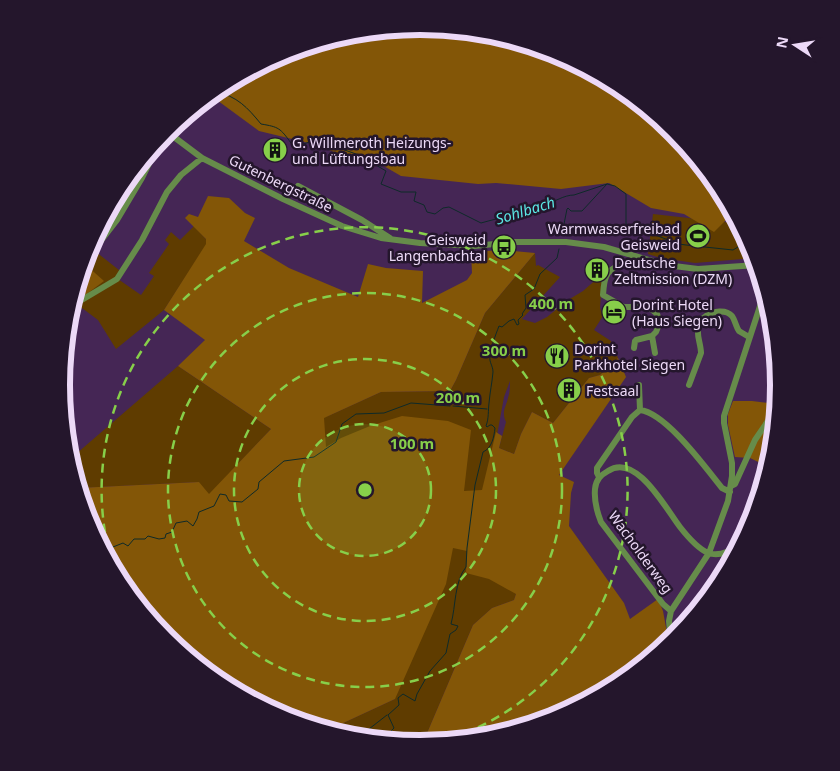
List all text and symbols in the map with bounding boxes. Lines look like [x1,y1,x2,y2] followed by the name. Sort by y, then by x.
[770,20,820,70] north arrow
[771,35,792,50] text: N
[292,133,451,168] place label: G. Willmeroth Heizungs- und Lüftungsbau
[262,137,288,163] building icon: G. Willmeroth Heizungs- und Lüftungsbau
[226,150,336,216] street label: Gutenbergstraße
[493,191,557,229] water label: Sohlbach
[548,219,680,254] place label: Warmwasserfreibad Geisweid
[685,223,711,249] sports icon: Warmwasserfreibad Geisweid
[389,230,486,265] place label: Geisweid Langenbachtal
[491,234,517,260] bus stop icon: Geisweid Langenbachtal
[614,253,732,288] place label: Deutsche Zeltmission (DZM)
[584,257,610,283] building icon: Deutsche Zeltmission (DZM)
[529,293,573,313] text: 400 m
[632,295,722,330] place label: Dorint Hotel (Haus Siegen)
[601,299,627,325] hotel icon: Dorint Hotel (Haus Siegen)
[574,339,685,374] place label: Dorint Parkhotel Siegen
[482,340,526,360] text: 300 m
[544,343,570,369] restaurant icon: Dorint Parkhotel Siegen
[556,377,582,403] building icon: Festsaal
[586,381,639,400] place label: Festsaal
[436,387,480,407] text: 200 m
[390,433,434,453] text: 100 m
[356,481,374,499] centre of rings
[605,507,677,597] street label: Wacholderweg

